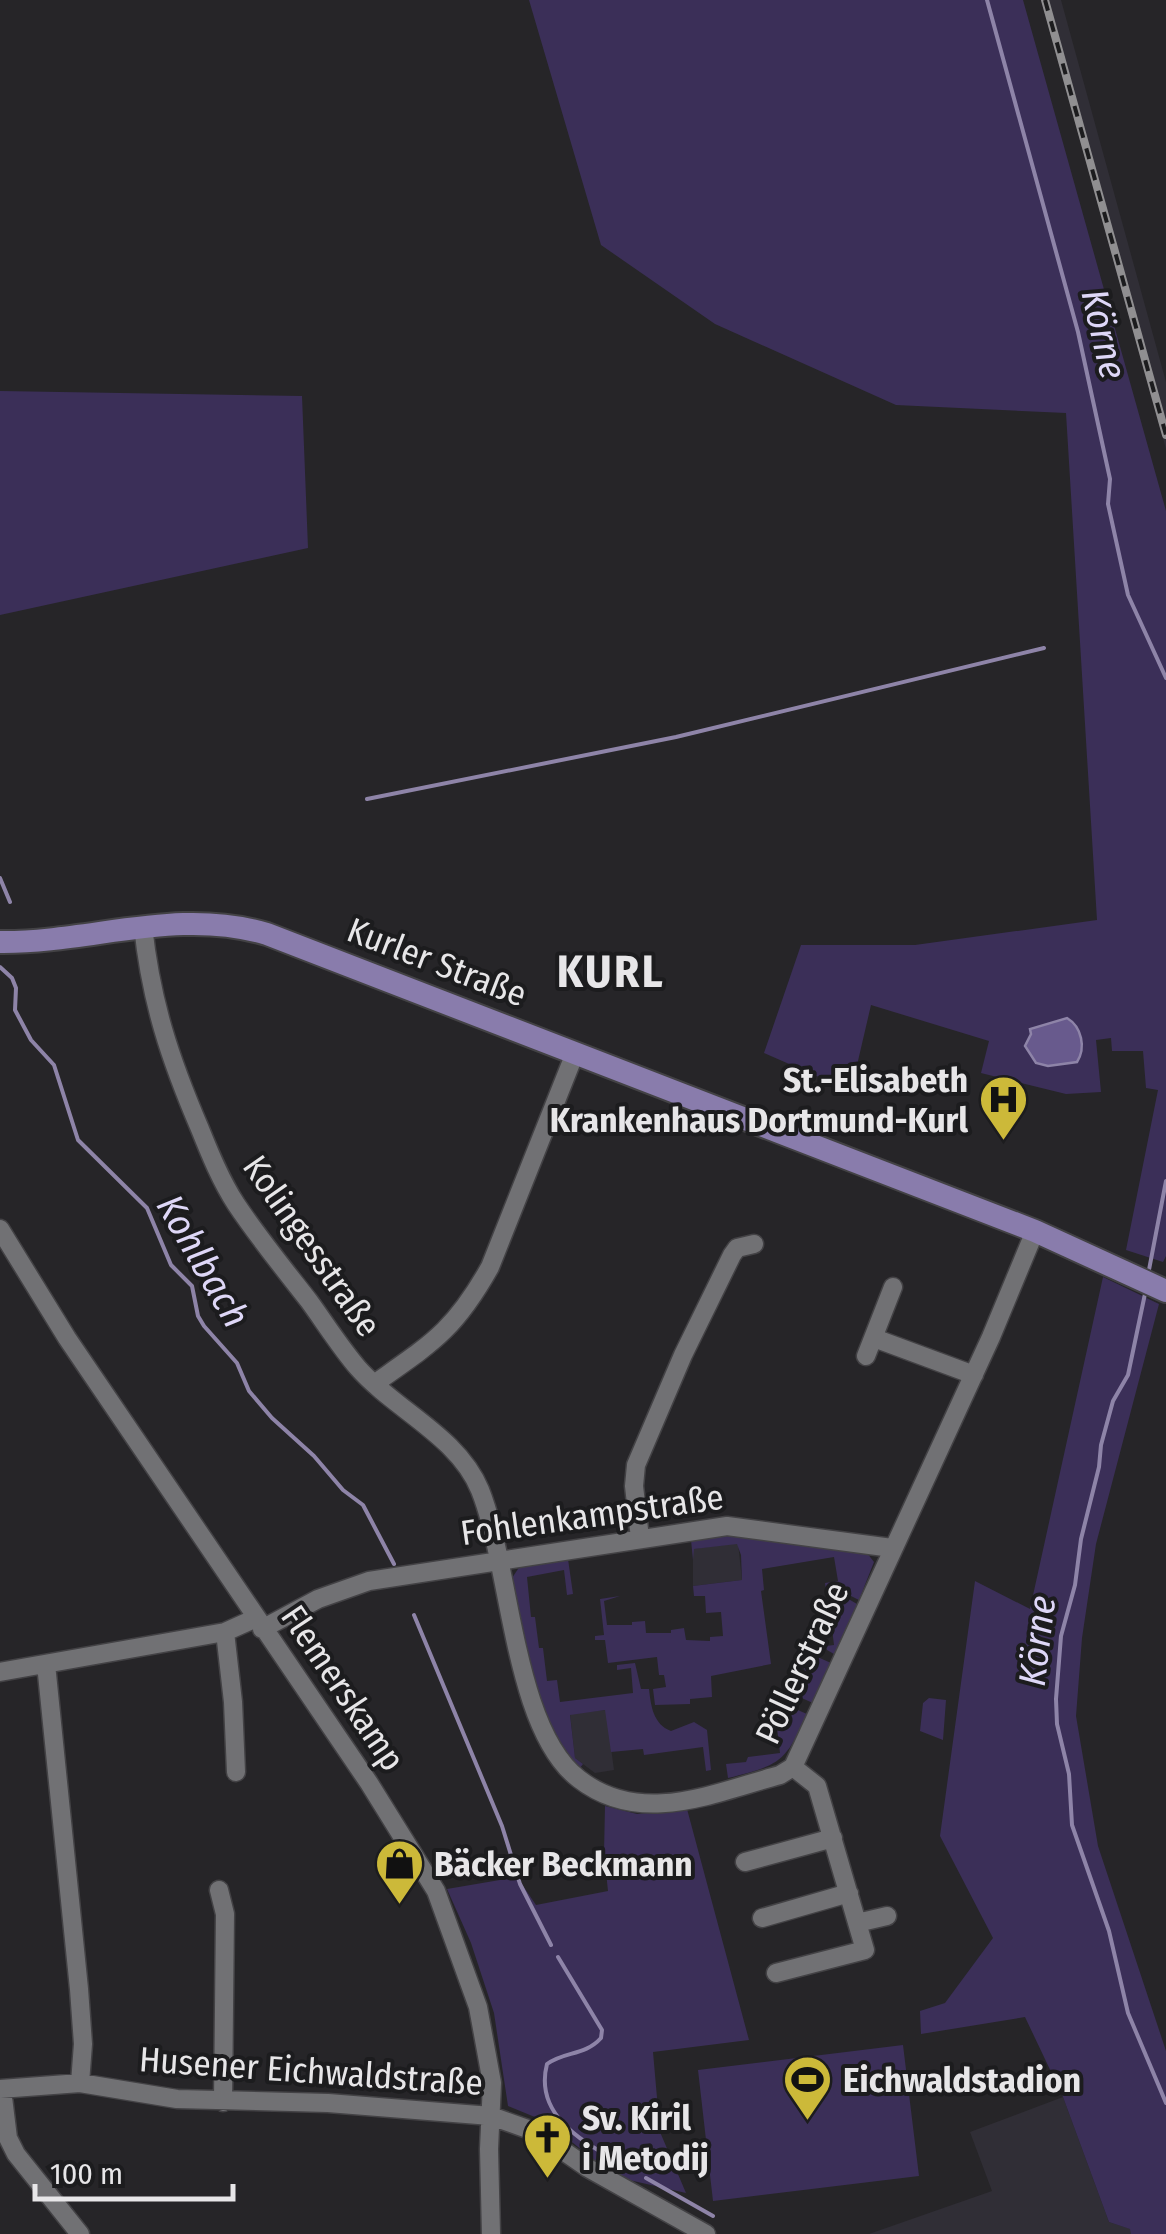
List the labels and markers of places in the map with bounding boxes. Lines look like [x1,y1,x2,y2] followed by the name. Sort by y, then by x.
[550,1059,968,1141] place label: St.-Elisabeth Krankenhaus Dortmund-Kurl
[977,1074,1029,1142] hospital icon: St.-Elisabeth Krankenhaus Dortmund-Kurl
[373,1838,425,1906] shop icon: Bäcker Beckmann
[434,1843,693,1885] place label: Bäcker Beckmann
[782,2054,834,2122] sports icon: Eichwaldstadion
[843,2059,1081,2101] place label: Eichwaldstadion
[582,2097,709,2179] place label: Sv. Kiril i Metodij
[521,2112,573,2180] church icon: Sv. Kiril i Metodij

